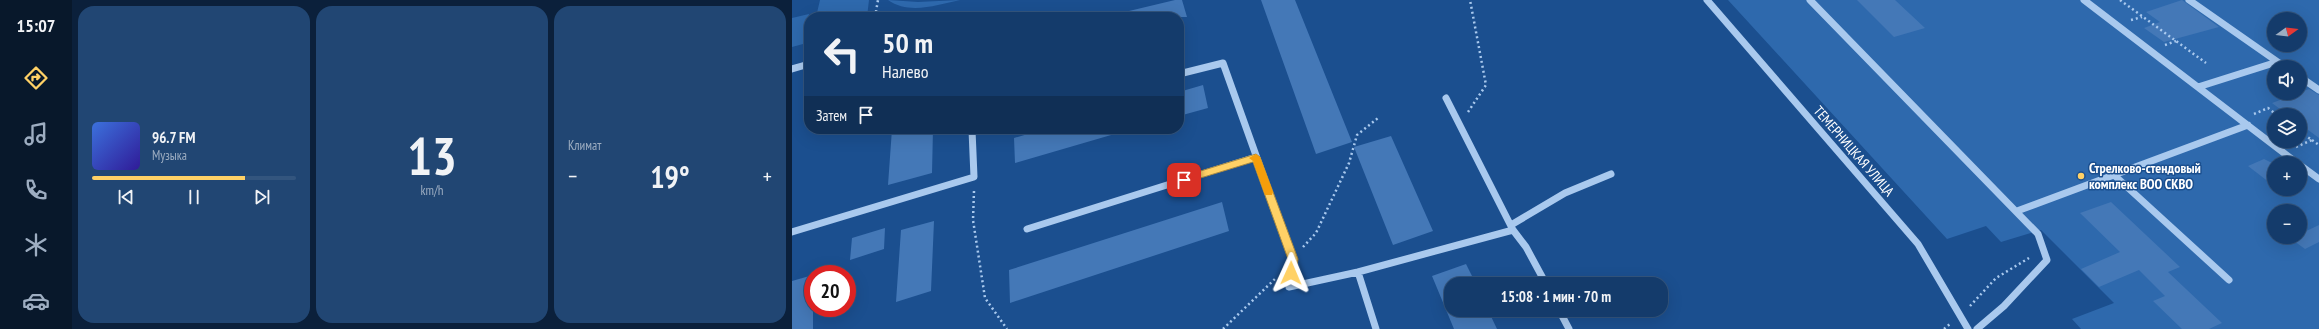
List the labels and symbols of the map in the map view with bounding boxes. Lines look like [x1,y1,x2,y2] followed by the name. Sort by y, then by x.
[2267,12,2307,52] north arrow
[1810,102,1898,200] street label: ТЕМЕРНИЦКАЯ УЛИЦА
[2089,159,2201,193] place label: Стрелково-стендовый комплекс ВОО СКВО
[1167,163,1201,197] pin
[2076,171,2086,181] marker: Стрелково-стендовый комплекс ВОО СКВО
[1270,252,1312,294] position arrow
[804,265,856,317] speed limit sign: 20

